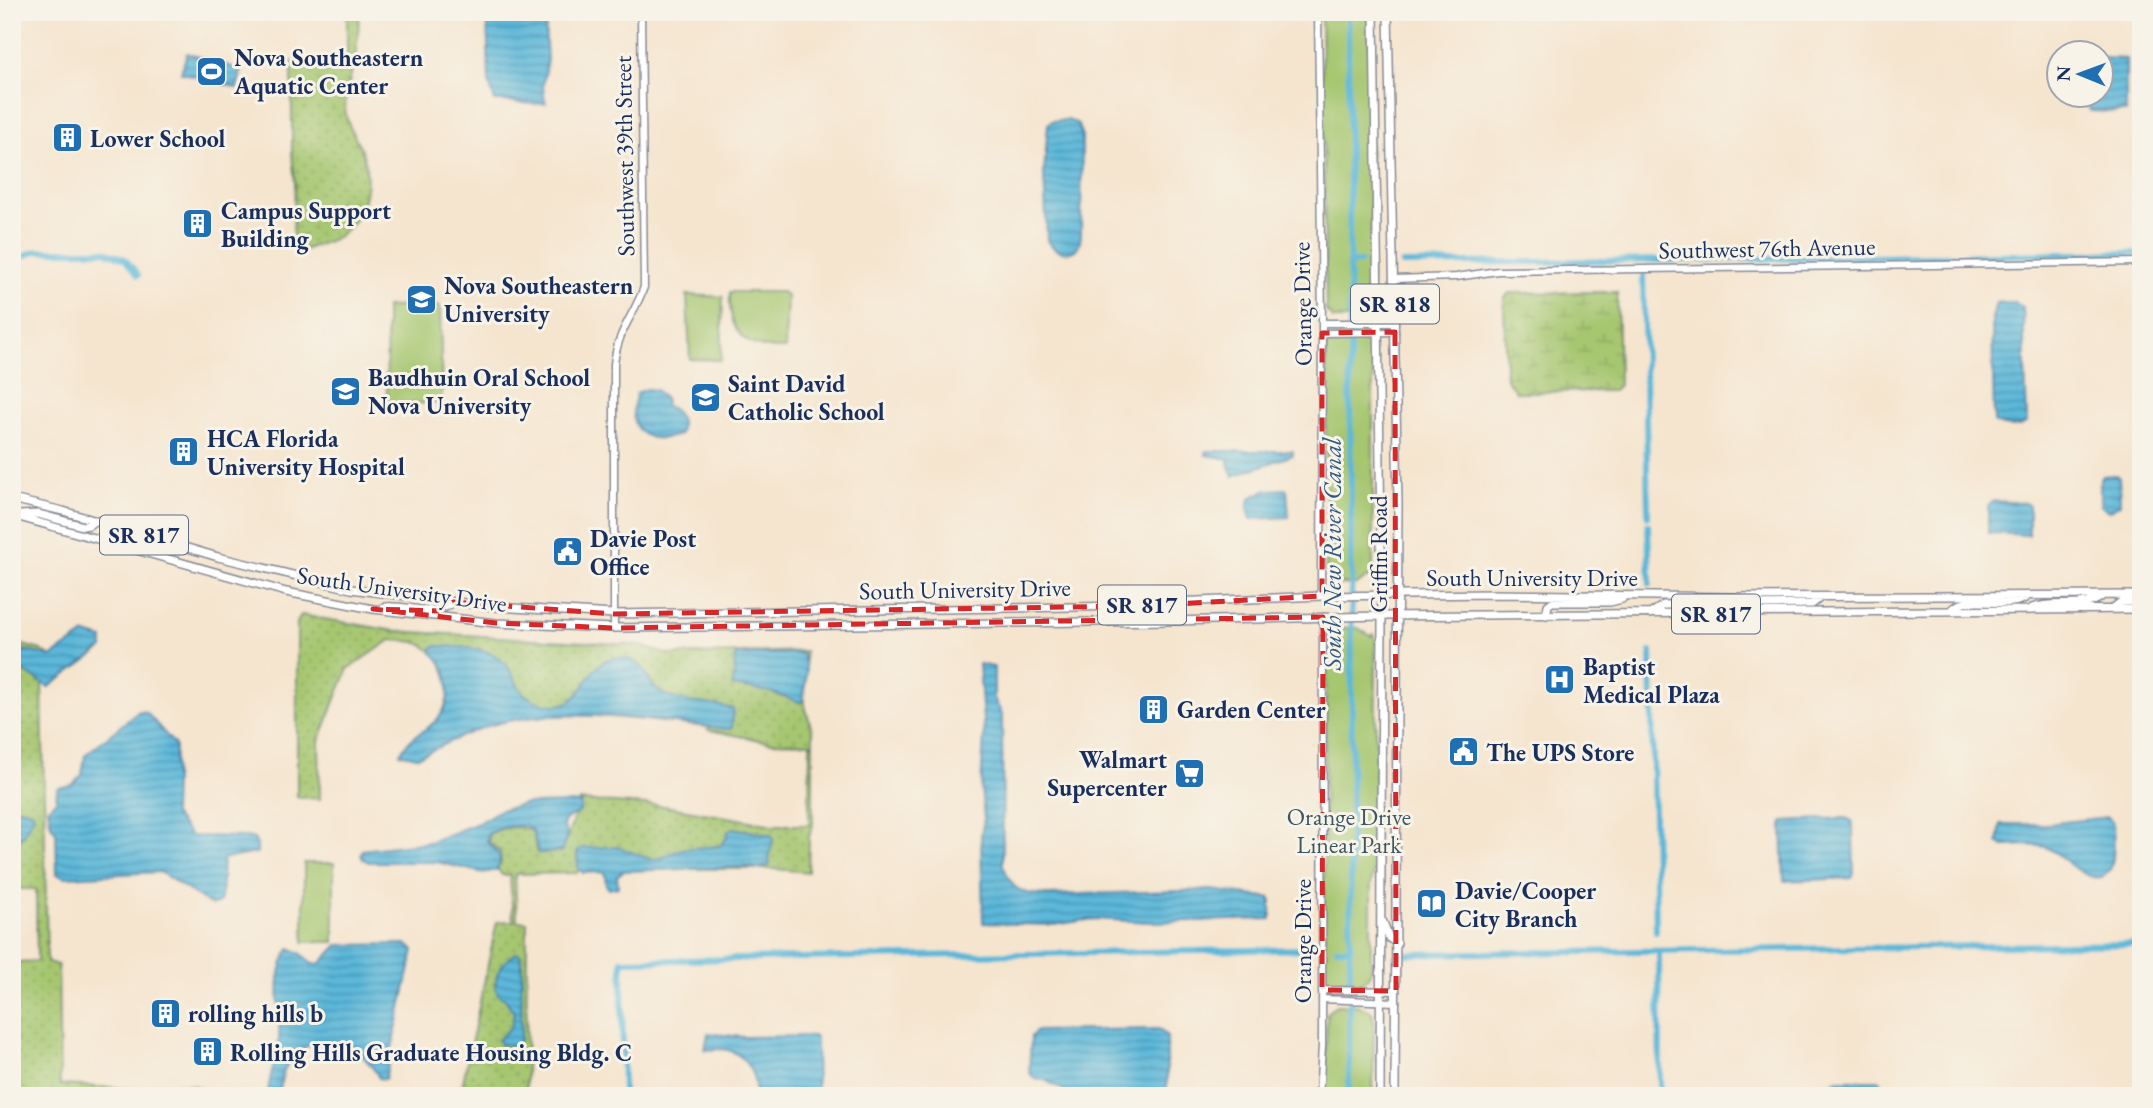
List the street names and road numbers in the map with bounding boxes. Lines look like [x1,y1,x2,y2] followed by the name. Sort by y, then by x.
[607,55,641,257] street label: Southwest 39th Street
[1658,231,1876,265] street label: Southwest 76th Avenue
[1285,242,1319,366] street label: Orange Drive
[1351,284,1439,324] road number: SR 818
[1363,494,1394,613] street label: Griffin Road
[100,516,188,554] road number: SR 817
[295,559,509,619] street label: South University Drive
[1426,562,1638,593] street label: South University Drive
[859,572,1071,606] street label: South University Drive
[1098,586,1186,624] road number: SR 817
[1672,594,1760,634] road number: SR 817
[1287,879,1318,1003] street label: Orange Drive

